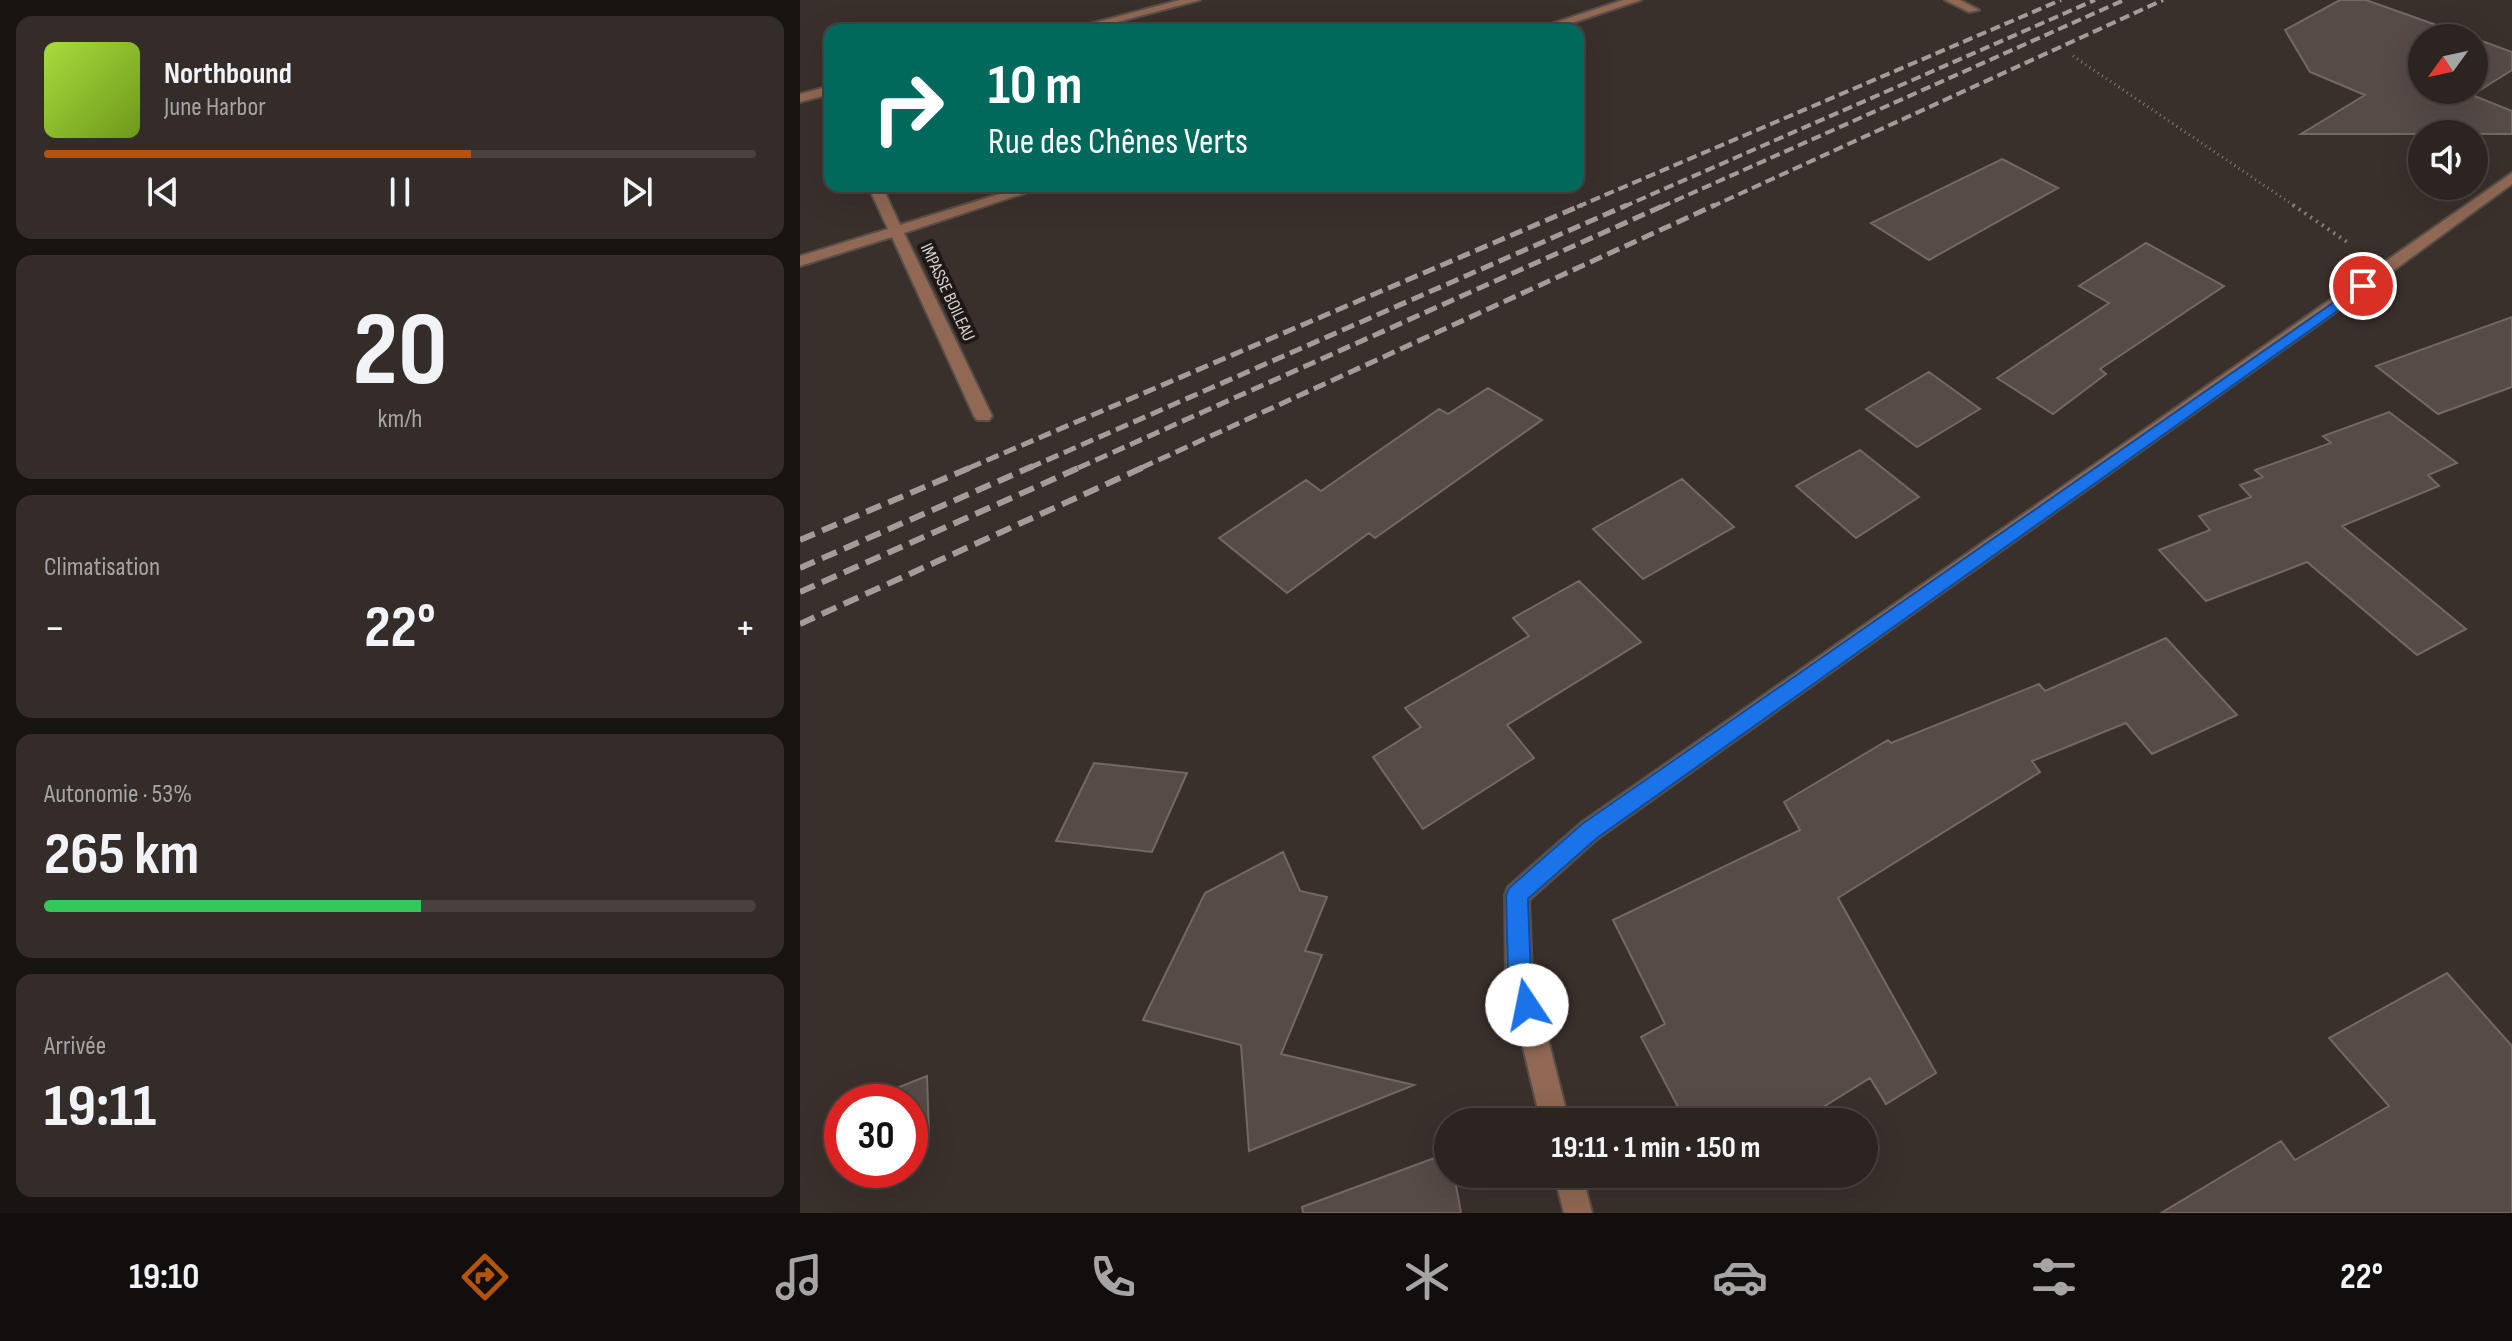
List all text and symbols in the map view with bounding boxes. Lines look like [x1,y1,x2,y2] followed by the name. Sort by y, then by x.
[2408,24,2488,104] north arrow
[2408,24,2488,200] map controls
[988,53,1082,120] text: 10 m
[164,56,292,92] text: Northbound
[856,56,960,160] icon: right
[164,92,266,123] text: June Harbor
[2408,120,2488,200] button: sound
[988,121,1248,164] text: Rue des Chênes Verts
[141,170,185,214] icon: previous
[378,170,422,214] icon: pause
[615,170,659,214] icon: next
[916,240,979,344] street label: IMPASSE BOILEAU
[2329,252,2397,320] pin
[2341,264,2385,308] icon: arrive
[352,289,448,414] text: 20
[378,404,422,435] text: km/h
[44,552,160,583] text: Climatisation
[364,592,436,664] text: 22°
[44,602,66,655] text: −
[734,602,756,655] text: +
[44,779,192,810] text: Autonomie · 53%
[44,819,199,891] text: 265 km
[1485,963,1569,1047] position arrow
[44,1031,106,1062] text: Arrivée
[44,1071,156,1143] text: 19:11
[824,1084,928,1188] speed limit sign: 30
[1552,1130,1760,1166] text: 19:11 · 1 min · 150 m
[457,1249,513,1305] icon: directions
[771,1249,827,1305] icon: music
[1085,1249,1141,1305] icon: phone
[1399,1249,1455,1305] icon: climate
[1712,1249,1768,1305] icon: car
[2026,1249,2082,1305] icon: filters
[129,1256,199,1299] text: 19:10
[2340,1256,2383,1299] text: 22°

